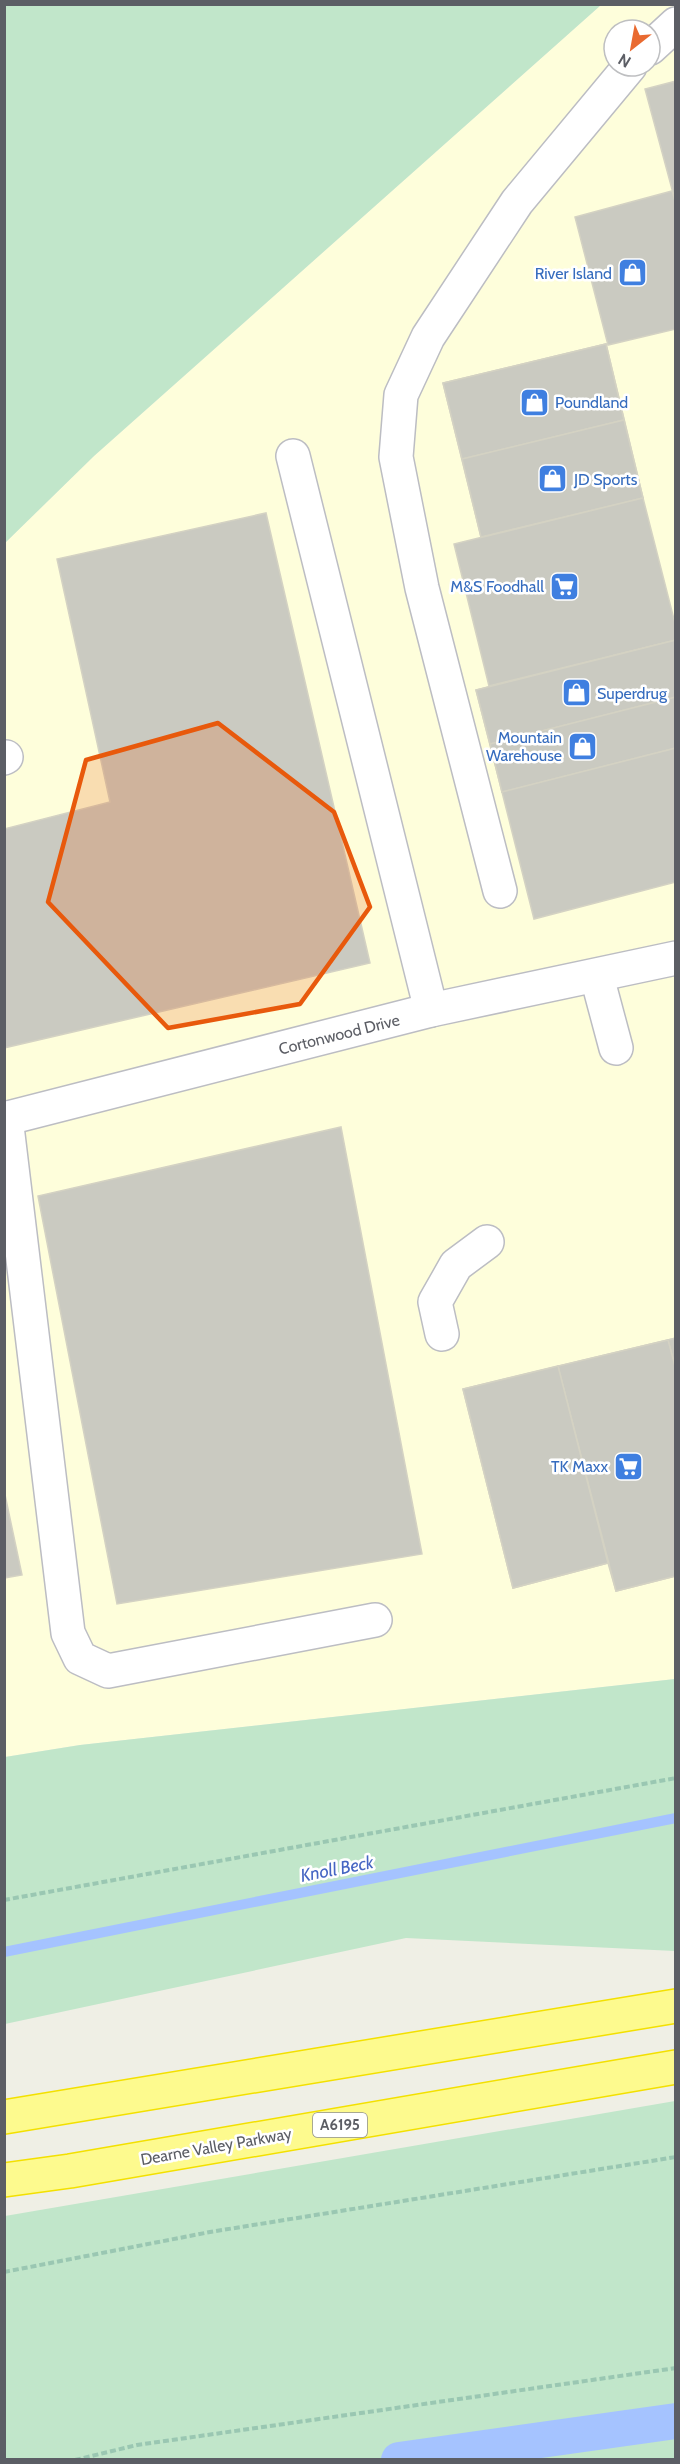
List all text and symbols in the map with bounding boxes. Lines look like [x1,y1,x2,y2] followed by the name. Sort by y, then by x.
[602,18,662,78] north arrow
[615,49,634,71] text: N
[617,257,649,289] shop icon: River Island
[535,264,612,283] place label: River Island
[518,386,550,418] shop icon: Poundland
[555,393,628,412] place label: Poundland
[537,463,569,495] shop icon: JD Sports
[573,470,638,489] place label: JD Sports
[549,570,581,602] supermarket icon: M&S Foodhall
[450,577,544,596] place label: M&S Foodhall
[560,677,592,709] shop icon: Superdrug
[597,684,668,703] place label: Superdrug
[486,728,562,765] place label: Mountain Warehouse
[567,730,599,762] shop icon: Mountain Warehouse
[277,1010,402,1059] street label: Cortonwood Drive
[613,1450,645,1482] supermarket icon: TK Maxx
[551,1457,608,1476] place label: TK Maxx
[299,1851,377,1887] water label: Knoll Beck
[313,2113,367,2137] road number: A6195
[139,2124,293,2169] street label: Dearne Valley Parkway

